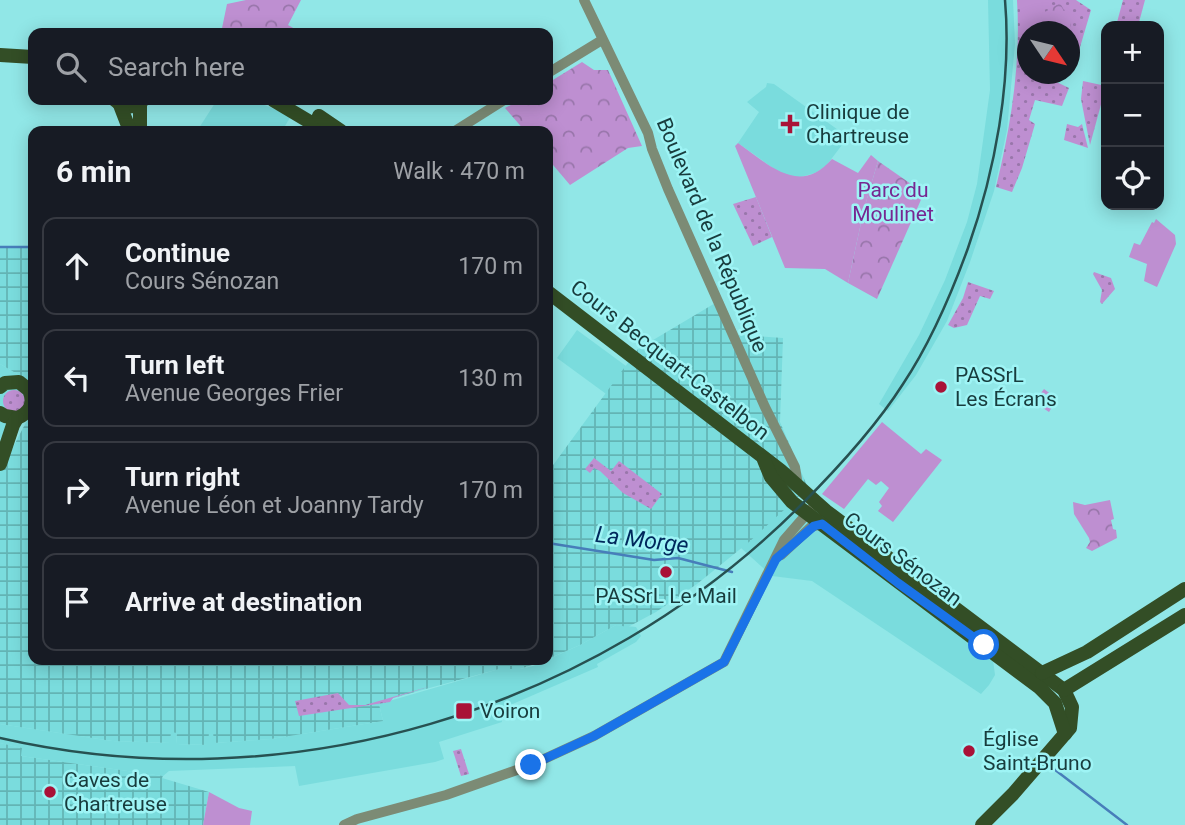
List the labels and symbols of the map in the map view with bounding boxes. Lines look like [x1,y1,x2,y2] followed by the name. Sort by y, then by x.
[1017,21,1080,84] north arrow
[806,100,909,148] place label: Clinique de Chartreuse
[652,114,772,356] street label: Boulevard de la République
[780,114,800,134] marker: Clinique de Chartreuse
[852,178,934,226] park label: Parc du Moulinet
[566,275,774,445] street label: Cours Becquart-Castelbon
[955,363,1057,411] place label: PASSrL Les Écrans
[933,379,949,395] marker: PASSrL Les Écrans
[840,507,966,611] street label: Cours Sénozan
[594,521,690,559] water label: La Morge
[658,564,674,580] marker: PASSrL Le Mail
[595,584,737,608] place label: PASSrL Le Mail
[968,629,999,660] route start
[480,699,540,723] place label: Voiron
[454,701,474,721] marker: Voiron
[983,727,1092,775] place label: Église Saint-Bruno
[961,743,977,759] marker: Église Saint-Bruno
[515,749,546,780] route end
[64,768,167,816] place label: Caves de Chartreuse
[42,784,58,800] marker: Caves de Chartreuse

